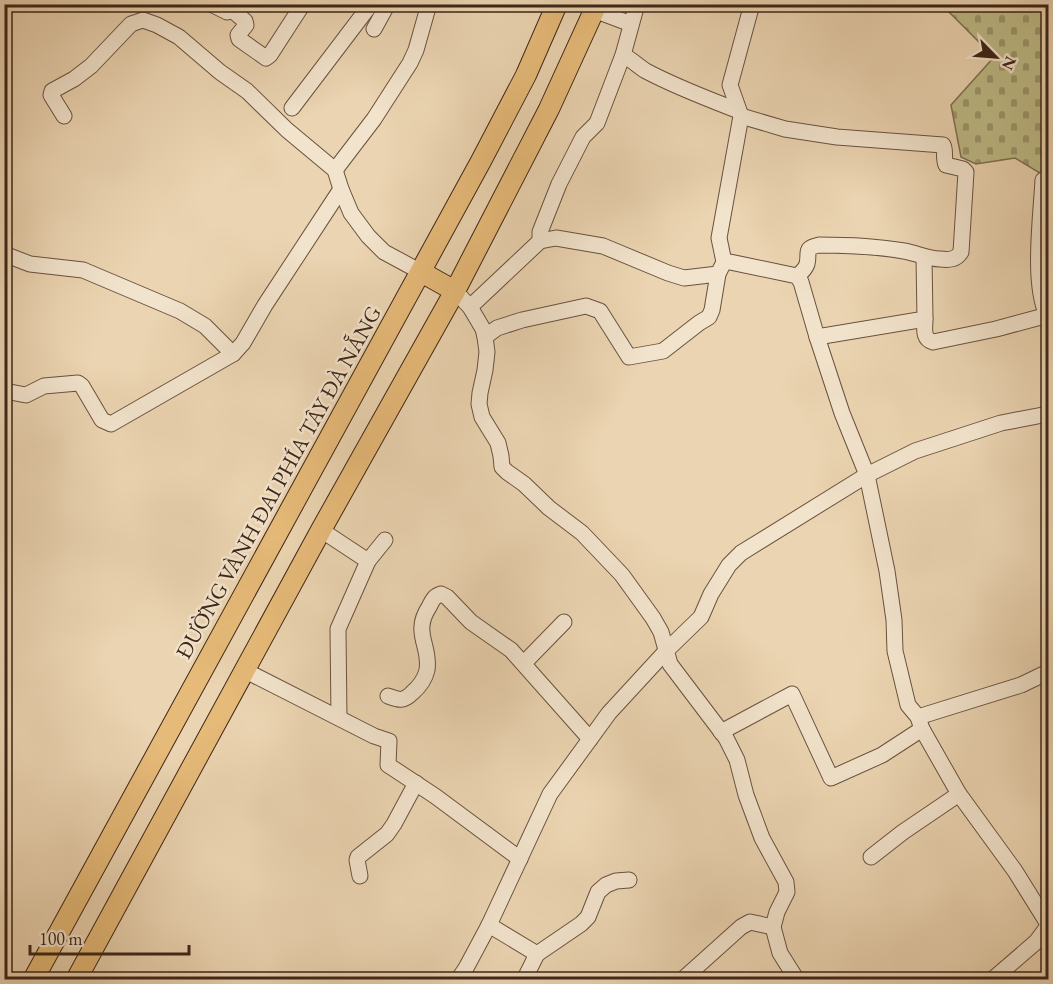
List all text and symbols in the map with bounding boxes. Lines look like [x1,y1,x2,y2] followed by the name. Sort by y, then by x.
[966,27,1026,87] north arrow
[997,53,1021,73] text: N
[169,300,388,664] street label: ĐƯỜNG VÀNH ĐAI PHÍA TÂY ĐÀ NẴNG
[30,918,189,956] scale bar
[39,927,83,950] text: 100 m

